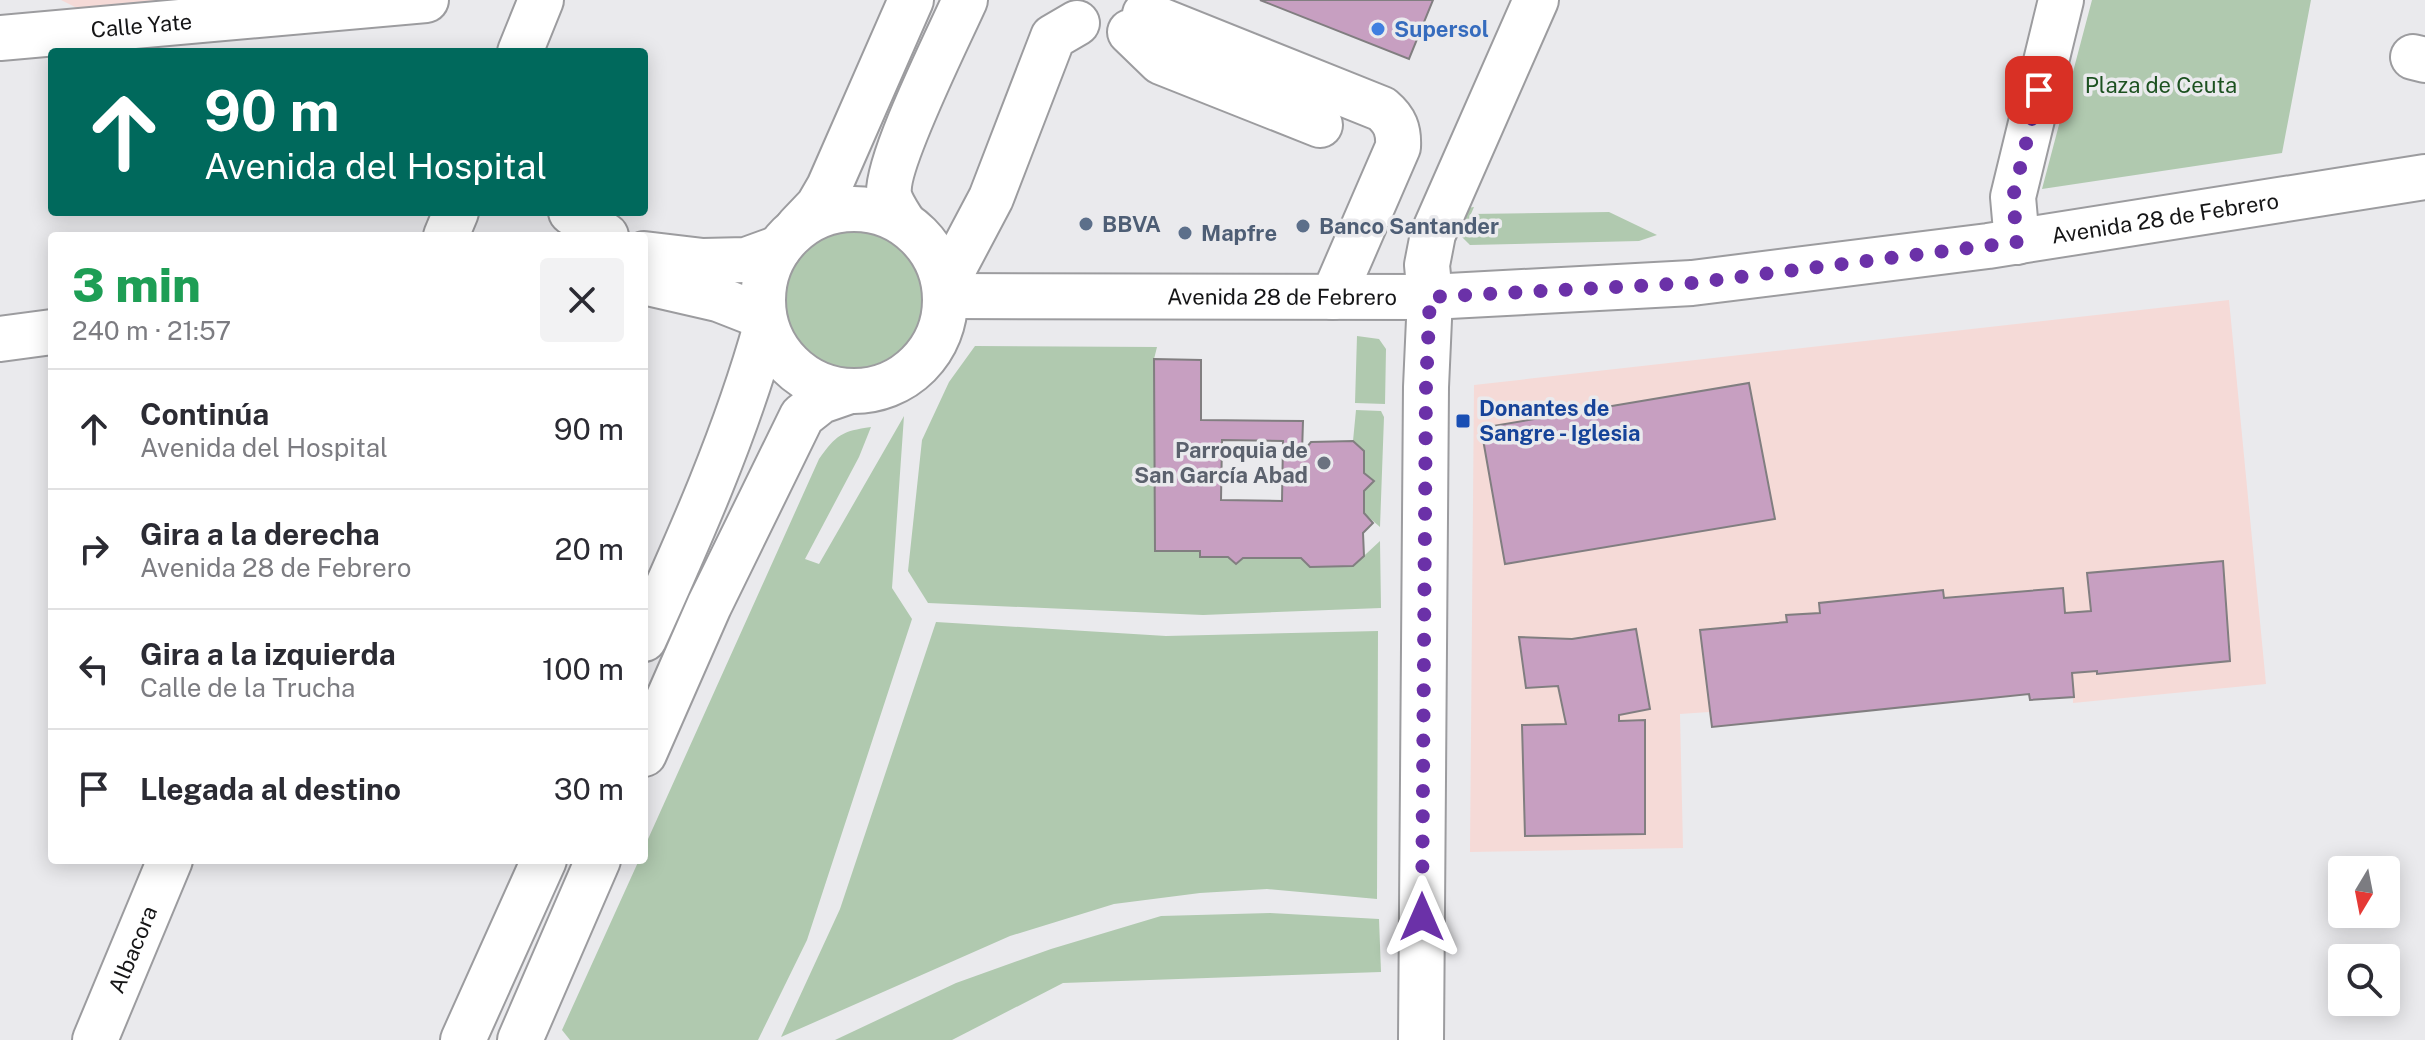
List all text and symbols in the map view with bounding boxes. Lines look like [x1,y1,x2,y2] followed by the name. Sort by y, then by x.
[90,8,193,43] street label: Calle Yate
[1394,16,1489,42] place label: Supersol
[1369,20,1387,38] marker: Supersol
[2005,56,2073,124] pin
[2017,68,2061,112] icon: arrive
[2085,72,2237,98] park label: Plaza de Ceuta
[204,78,340,144] text: 90 m
[72,80,176,184] icon: ahead
[204,145,547,187] text: Avenida del Hospital
[2050,187,2281,249] street label: Avenida 28 de Febrero
[1102,211,1161,237] place label: BBVA
[1319,213,1499,239] place label: Banco Santander
[1077,215,1095,233] marker: BBVA
[1294,217,1312,235] marker: Banco Santander
[1201,220,1277,246] place label: Mapfre
[1176,224,1194,242] marker: Mapfre
[72,256,201,313] text: 3 min
[540,258,624,342] button: close
[1167,283,1397,310] street label: Avenida 28 de Febrero
[72,315,231,346] text: 240 m · 21:57
[1479,395,1640,446] place label: Donantes de Sangre - Iglesia
[140,396,269,432] text: Continúa
[72,407,116,451] icon: ahead
[554,411,624,447] text: 90 m
[1454,412,1472,430] marker: Donantes de Sangre - Iglesia
[140,432,388,463] text: Avenida del Hospital
[1134,437,1308,488] place label: Parroquia de San García Abad
[1315,454,1333,472] marker: Parroquia de San García Abad
[140,516,380,552] text: Gira a la derecha
[72,527,116,571] icon: right
[555,531,624,567] text: 20 m
[140,552,411,583] text: Avenida 28 de Febrero
[140,636,396,672] text: Gira a la izquierda
[72,647,116,691] icon: left
[542,651,624,687] text: 100 m
[140,672,355,703] text: Calle de la Trucha
[72,767,116,811] icon: arrive
[140,771,401,807] text: Llegada al destino
[554,771,624,807] text: 30 m
[2328,856,2400,928] north arrow
[2328,856,2400,1016] map controls
[1380,875,1464,959] position arrow
[103,902,162,997] street label: Albacora
[2328,944,2400,1016] button: search

